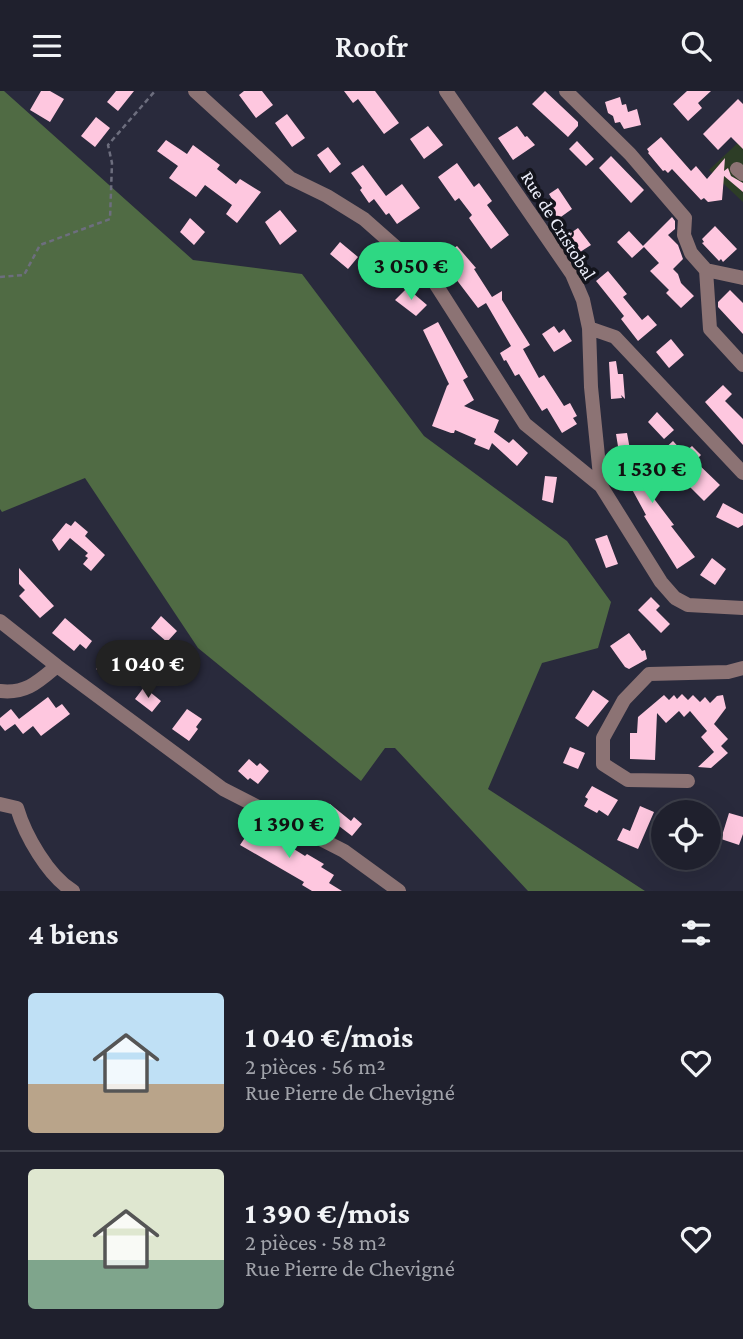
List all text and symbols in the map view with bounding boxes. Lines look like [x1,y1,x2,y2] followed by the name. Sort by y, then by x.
[28,27,66,65] icon: menu
[677,27,715,65] icon: search
[335,28,408,64] text: Roofr
[517,167,600,283] street label: Rue de Cristobal
[346,243,476,302] pin: 3 050 €
[374,252,448,278] text: 3 050 €
[587,445,717,505] pin: 1 530 €
[618,455,686,481] text: 1 530 €
[83,641,213,700] pin: 1 040 €
[112,650,184,676] text: 1 040 €
[651,800,721,870] map controls
[651,800,721,870] button: locate
[224,801,354,860] pin: 1 390 €
[254,810,324,836] text: 1 390 €
[677,914,715,952] icon: filters
[28,917,118,950] text: 4 biens
[245,1020,413,1053] text: 1 040 €/mois
[84,1021,168,1105] icon: home
[677,1044,715,1082] icon: heart
[245,1053,386,1079] text: 2 pièces · 56 m²
[245,1079,455,1105] text: Rue Pierre de Chevigné
[245,1196,410,1229] text: 1 390 €/mois
[84,1197,168,1281] icon: home
[677,1220,715,1258] icon: heart
[245,1229,386,1255] text: 2 pièces · 58 m²
[245,1255,455,1281] text: Rue Pierre de Chevigné

